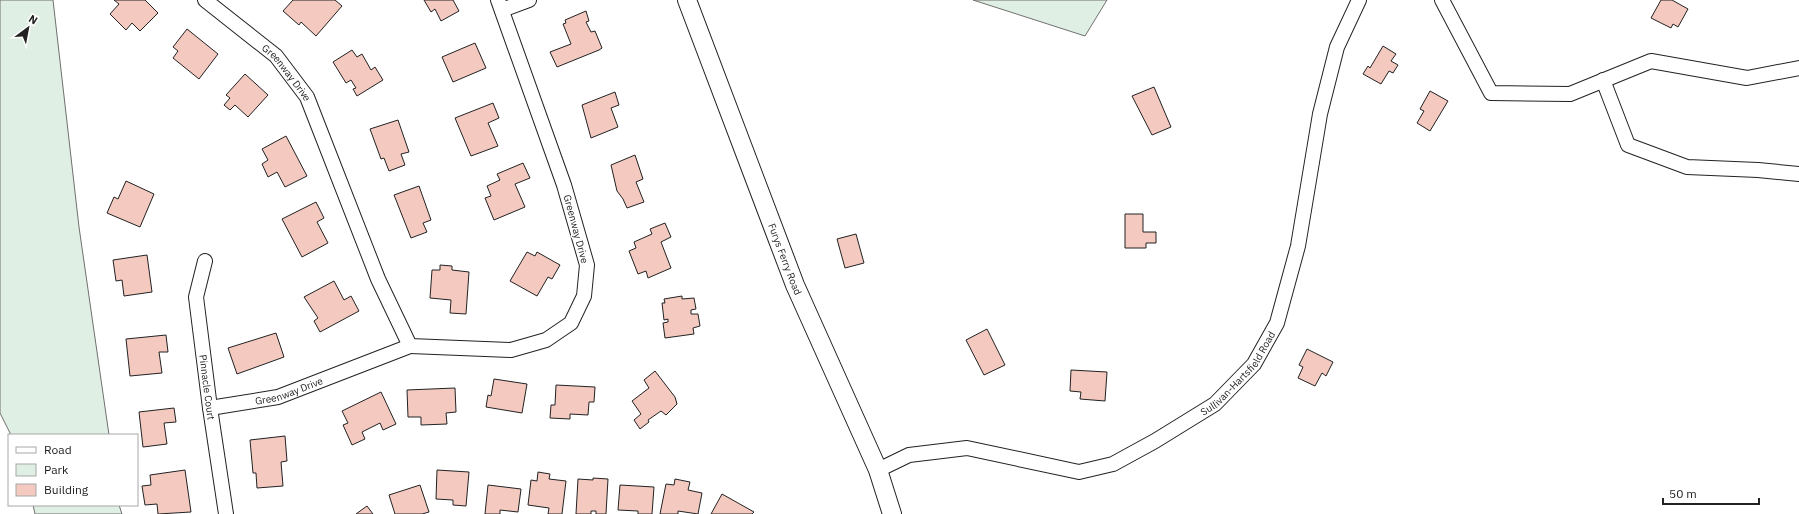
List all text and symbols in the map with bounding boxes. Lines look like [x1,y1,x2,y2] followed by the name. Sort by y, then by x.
[8,8,48,48] north arrow
[26,11,40,28] text: N
[260,41,315,103] street label: Greenway Drive
[561,193,592,265] street label: Greenway Drive
[766,221,805,297] street label: Furys Ferry Road
[1198,329,1278,418] street label: Sullivan-Hartsfield Road
[197,354,218,421] street label: Pinnacle Court
[254,374,325,407] street label: Greenway Drive
[8,434,138,506] legend
[44,442,72,457] text: Road
[44,462,69,477] text: Park
[1663,480,1759,506] scale bar
[44,482,89,497] text: Building
[1669,486,1697,501] text: 50 m

